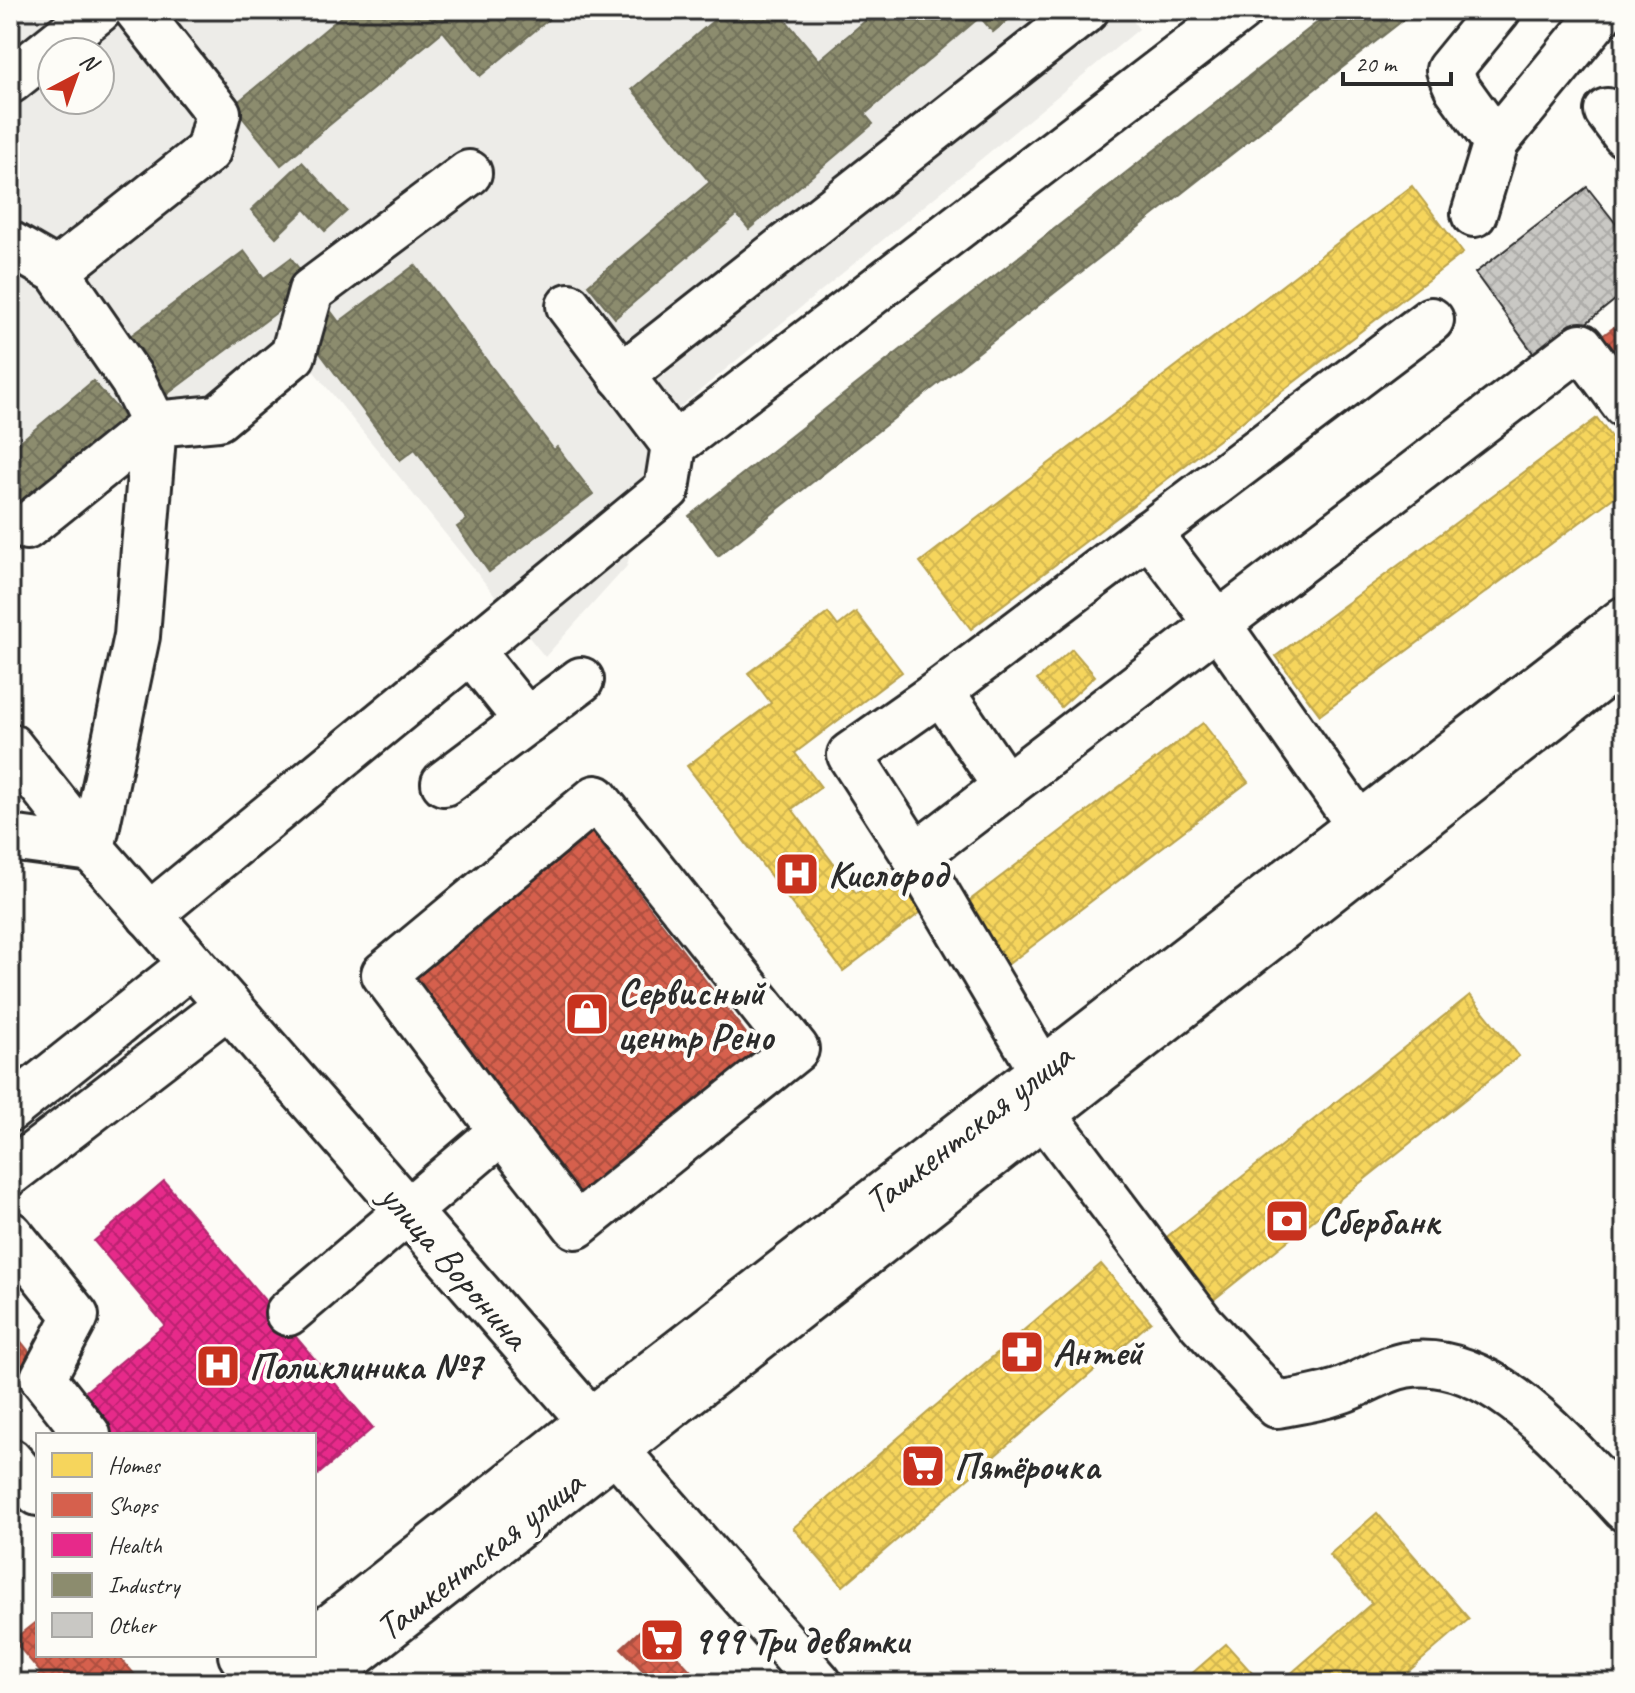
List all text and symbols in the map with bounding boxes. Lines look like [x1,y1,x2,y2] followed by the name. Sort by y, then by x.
[36,36,116,116] north arrow
[1343,36,1451,86] scale bar
[74,47,105,79] text: N
[1355,49,1398,79] text: 20 m
[773,850,821,898] hospital icon: Кислород
[828,851,950,898] place label: Кислород
[618,969,776,1060] place label: Сервисный центр Рено
[563,990,611,1038] shop icon: Сервисный центр Рено
[855,1031,1084,1224] street label: Ташкентская улица
[368,1172,541,1361] street label: улица Воронина
[1263,1197,1311,1245] bank icon: Сбербанк
[1318,1198,1442,1245] place label: Сбербанк
[998,1328,1046,1376] pharmacy icon: Антей
[1053,1329,1145,1376] place label: Антей
[194,1342,242,1390] hospital icon: Поликлиника №7
[249,1343,486,1390] place label: Поликлиника №7
[36,1433,316,1657] legend
[899,1442,947,1490] supermarket icon: Пятёрочка
[954,1443,1102,1490] place label: Пятёрочка
[108,1450,161,1480] text: Homes
[366,1458,595,1651] street label: Ташкентская улица
[108,1490,159,1520] text: Shops
[108,1530,163,1560] text: Health
[108,1570,181,1600] text: Industry
[108,1610,158,1640] text: Other
[638,1616,686,1664] supermarket icon: 999 Три девятки
[693,1617,912,1664] place label: 999 Три девятки

